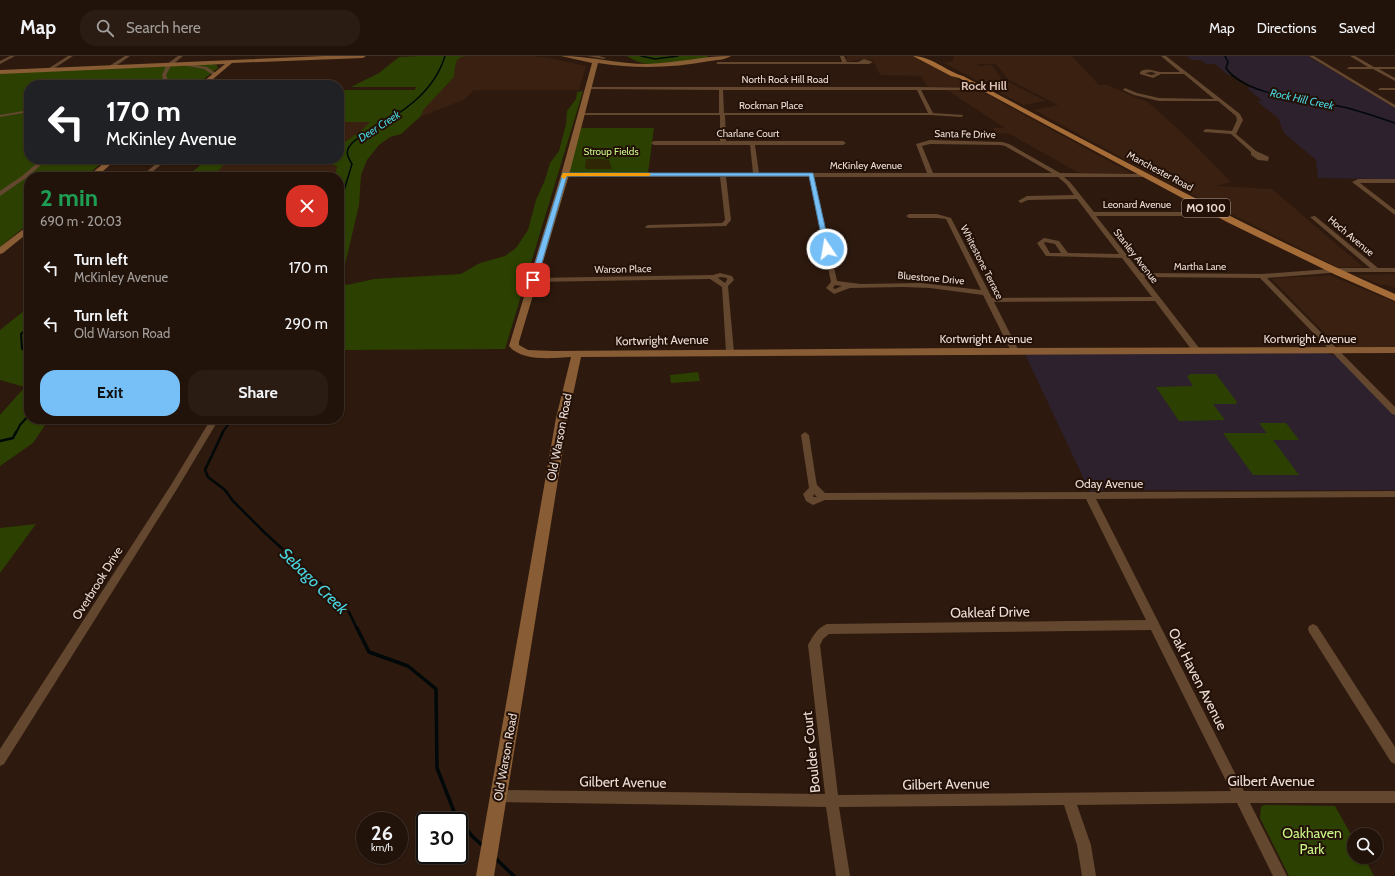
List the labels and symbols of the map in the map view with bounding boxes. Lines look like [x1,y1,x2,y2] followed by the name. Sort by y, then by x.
[742,73,828,86] street label: North Rock Hill Road
[961,78,1007,93] district label: Rock Hill
[1269,85,1335,113] water label: Rock Hill Creek
[739,99,803,112] street label: Rockman Place
[355,107,403,145] water label: Deer Creek
[717,127,780,140] street label: Charlane Court
[934,127,996,141] street label: Santa Fe Drive
[583,145,639,158] park label: Stroup Fields
[1125,148,1195,194] street label: Manchester Road
[830,159,902,172] street label: McKinley Avenue
[1103,198,1171,211] street label: Leonard Avenue
[1182,199,1230,217] road number: MO 100
[1325,213,1377,259] street label: Hoch Avenue
[958,223,1006,301] street label: Whitestone Terrace
[1111,226,1161,286] street label: Stanley Avenue
[806,228,848,270] position arrow
[1174,260,1226,273] street label: Martha Lane
[594,262,652,276] street label: Warson Place
[516,263,550,297] pin
[897,269,965,287] street label: Bluestone Drive
[939,331,1033,346] street label: Kortwright Avenue
[1263,331,1357,346] street label: Kortwright Avenue
[615,332,709,348] street label: Kortwright Avenue
[543,392,575,482] street label: Old Warson Road
[1075,476,1143,491] street label: Oday Avenue
[69,544,125,622] street label: Overbrook Drive
[276,544,353,619] water label: Sebago Creek
[950,602,1030,622] street label: Oakleaf Drive
[1164,625,1232,733] street label: Oak Haven Avenue
[798,710,824,794] street label: Boulder Court
[490,712,520,802] street label: Old Warson Road
[579,772,667,792] street label: Gilbert Avenue
[1227,772,1315,790] street label: Gilbert Avenue
[902,774,990,794] street label: Gilbert Avenue
[416,812,468,864] speed limit sign: 30
[1282,824,1342,858] park label: Oakhaven Park

